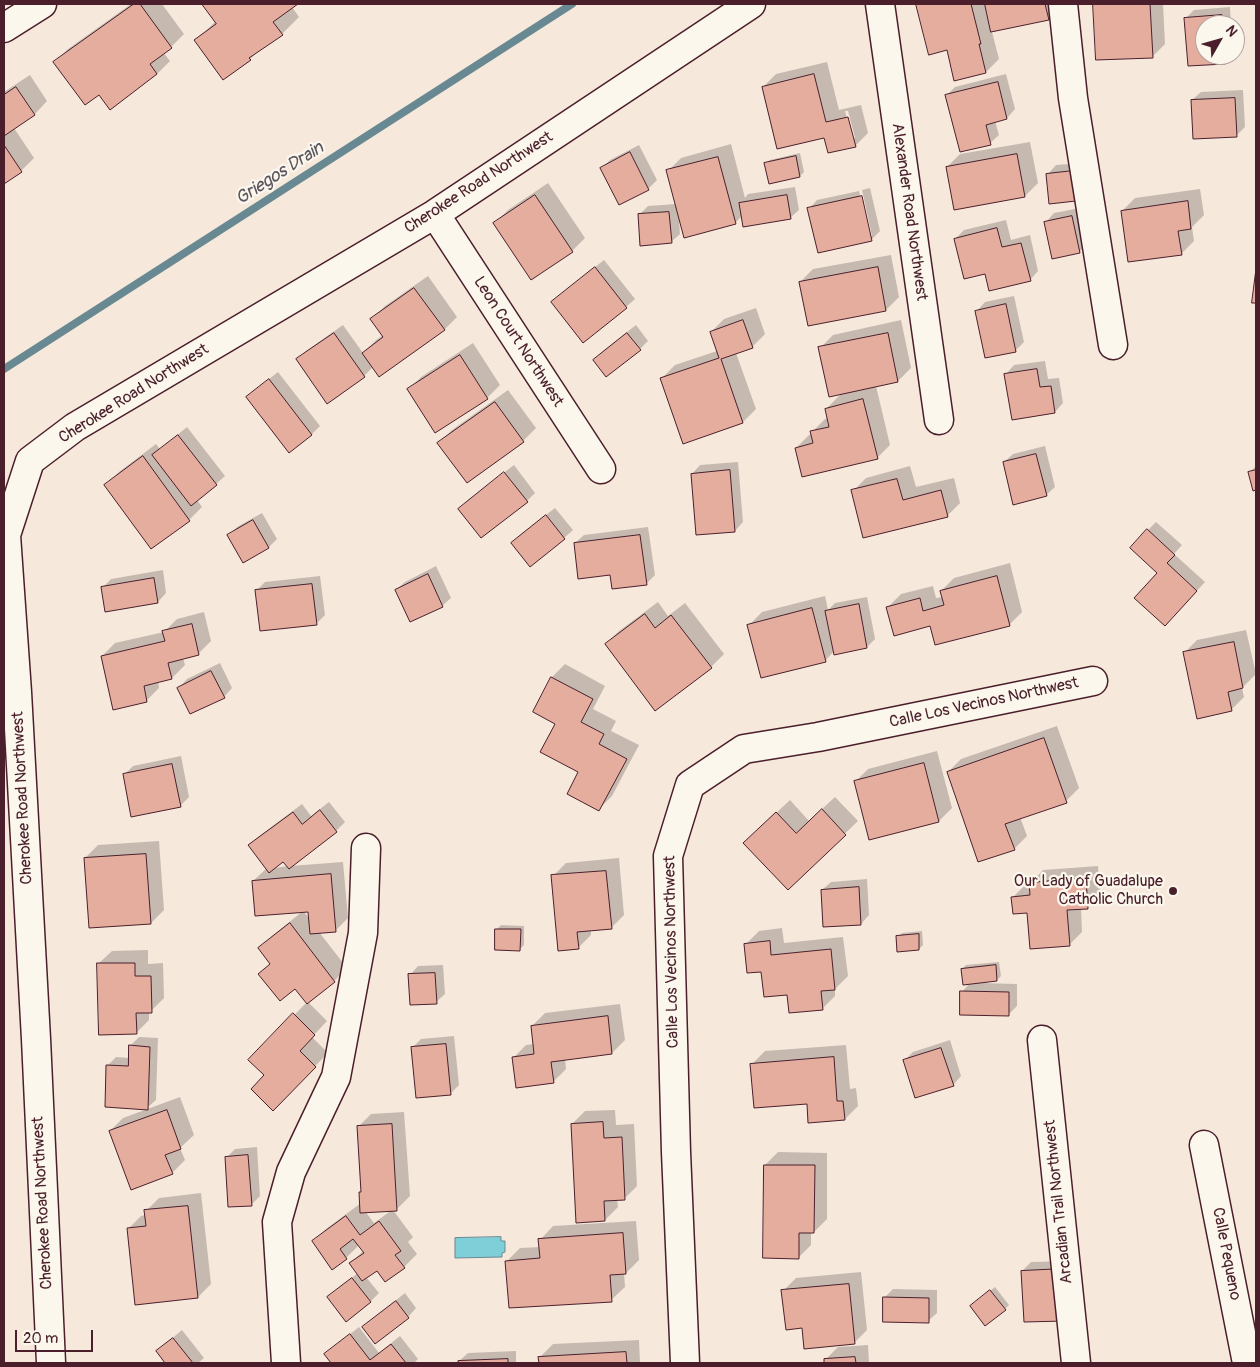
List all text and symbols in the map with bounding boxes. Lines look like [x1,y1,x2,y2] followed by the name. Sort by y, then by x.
[1195,15,1245,65] north arrow
[1222,22,1241,40] text: N
[887,122,931,302] street label: Alexander Road Northwest
[401,128,557,238] street label: Cherokee Road Northwest
[232,138,328,210] water label: Griegos Drain
[469,273,567,411] street label: Leon Court Northwest
[55,340,213,448] street label: Cherokee Road Northwest
[888,674,1080,732] street label: Calle Los Vecinos Northwest
[9,711,37,885] street label: Cherokee Road Northwest
[661,855,683,1049] street label: Calle Los Vecinos Northwest
[1014,872,1163,910] place label: Our Lady of Guadalupe Catholic Church
[1167,885,1179,897] marker: Our Lady of Guadalupe Catholic Church
[29,1116,57,1290] street label: Cherokee Road Northwest
[1041,1119,1077,1285] street label: Arcadian Trail Northwest
[1208,1206,1244,1302] street label: Calle Pequeno
[18,1320,95,1352] scale bar
[23,1329,58,1348] text: 20 m

